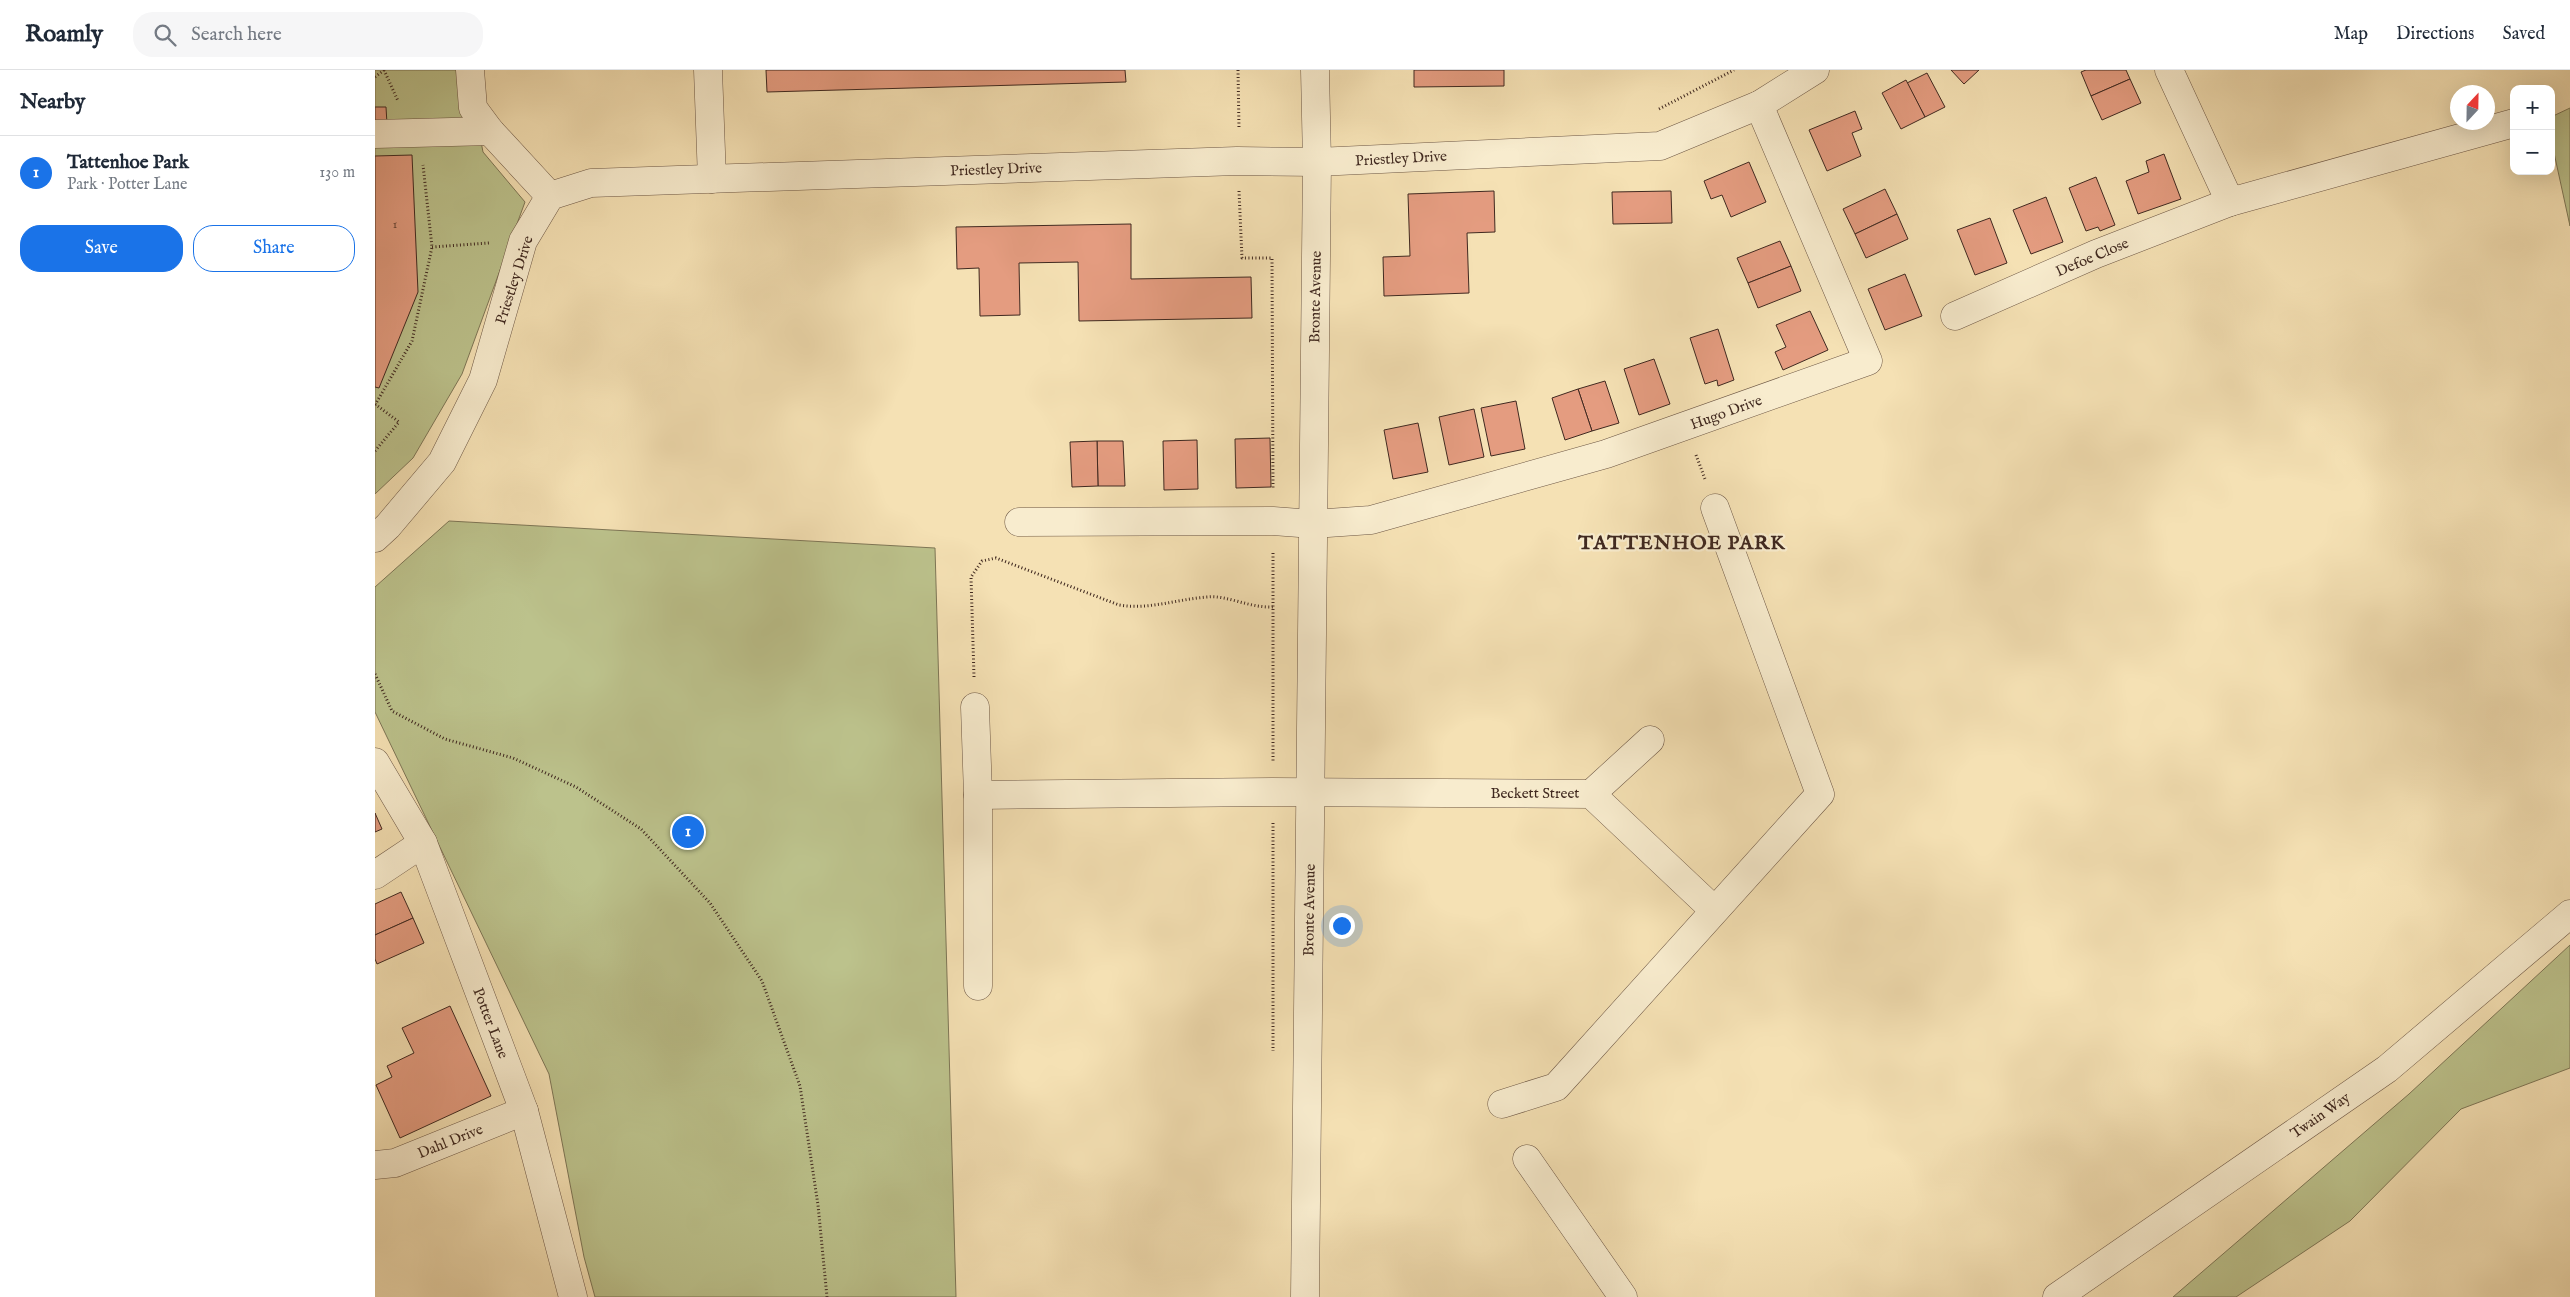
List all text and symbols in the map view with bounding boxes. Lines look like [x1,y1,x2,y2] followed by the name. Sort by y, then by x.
[133,12,483,57] search box
[25,19,103,50] text: Roamly
[151,21,179,49] icon: search
[191,23,282,47] text: Search here
[2334,23,2368,46] text: Map
[2396,23,2474,46] text: Directions
[2502,23,2545,46] text: Saved
[2450,85,2495,130] north arrow
[2510,85,2555,175] map controls
[2510,85,2555,130] button: +
[20,89,85,116] text: Nearby
[2510,130,2555,175] button: −
[1355,147,1448,170] street label: Priestley Drive
[67,151,189,175] text: Tattenhoe Park
[950,158,1042,181] street label: Priestley Drive
[33,163,39,183] text: 1
[319,163,355,183] text: 130 m
[67,175,187,195] text: Park · Potter Lane
[393,217,397,232] house number: 1
[20,225,183,272] button: Save
[193,225,355,272] button: Share
[491,233,538,327] street label: Priestley Drive
[2053,234,2132,281] street label: Defoe Close
[1305,250,1326,343] street label: Bronte Avenue
[1688,391,1765,434] street label: Hugo Drive
[1577,531,1786,556] district label: TATTENHOE PARK
[1491,784,1579,803] street label: Beckett Street
[672,813,704,851] pin: 1
[1299,863,1320,956] street label: Bronte Avenue
[1329,913,1355,939] your location
[468,985,513,1061] street label: Potter Lane
[2287,1088,2354,1143] street label: Twain Way
[415,1120,486,1163] street label: Dahl Drive

